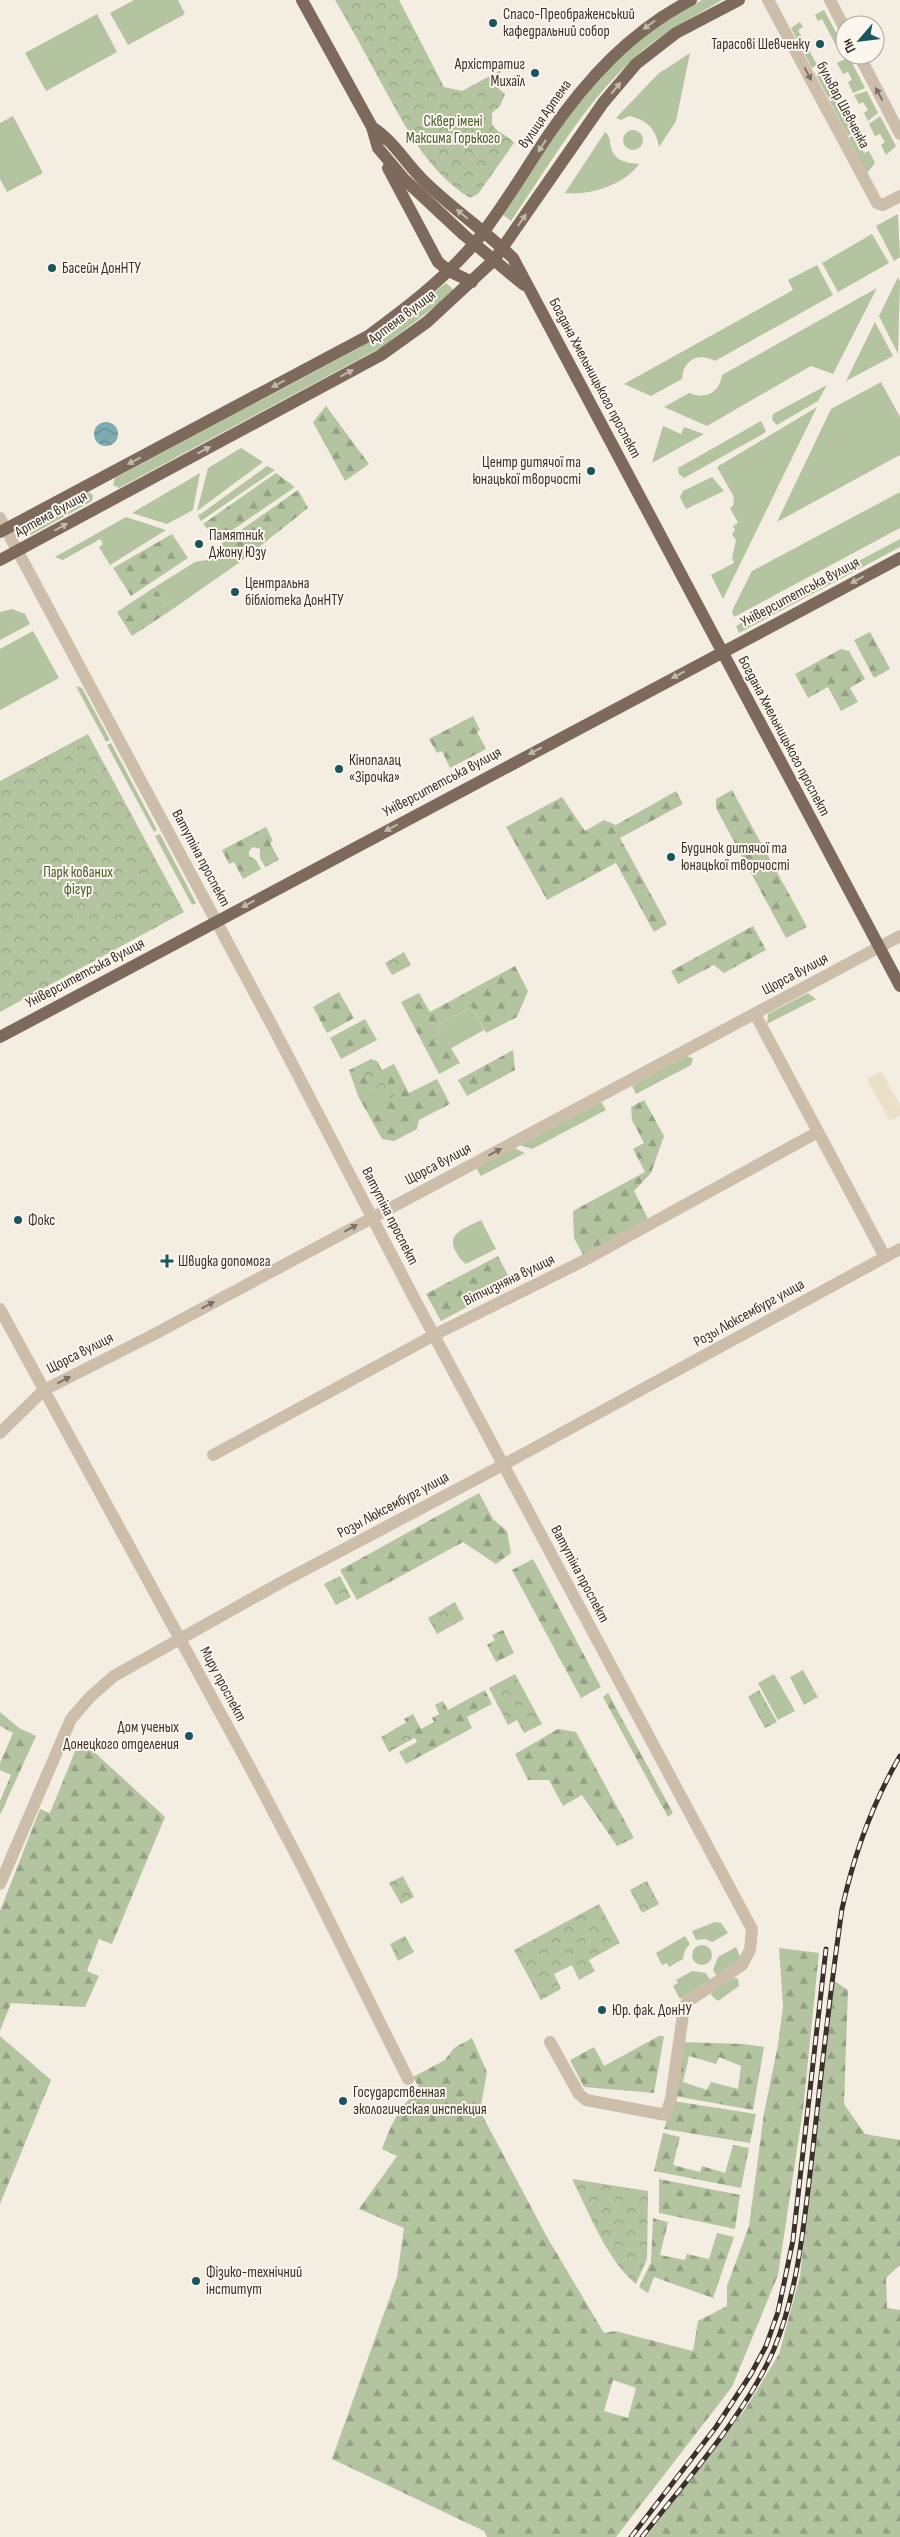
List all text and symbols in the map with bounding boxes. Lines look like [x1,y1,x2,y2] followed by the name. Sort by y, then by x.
[503,5,635,41] place label: Спасо-Преображенський кафедральний собор
[835,15,885,65] north arrow
[487,17,499,29] marker: Спасо-Преображенський кафедральний собор
[642,20,656,30] one-way arrow
[711,35,810,54] place label: Тарасові Шевченку
[838,36,860,56] text: Пн
[814,38,826,50] marker: Тарасові Шевченку
[454,55,526,91] place label: Архістратиг Михаїл
[812,58,874,152] street label: бульвар Шевченка
[529,67,541,79] marker: Архістратиг Михаїл
[803,67,812,81] one-way arrow
[514,76,576,152] street label: вулиця Артема
[610,82,621,94] one-way arrow
[875,87,883,102] one-way arrow
[406,112,500,148] park label: Сквер імені Максима Горького
[537,139,547,153] one-way arrow
[456,209,469,220] one-way arrow
[517,214,527,227] one-way arrow
[62,259,142,278] place label: Басейн ДонНТУ
[46,262,58,274] marker: Басейн ДонНТУ
[364,285,440,349] street label: Артема вулиця
[545,295,645,461] street label: Богдана Хмельницького проспект
[340,369,354,378] one-way arrow
[270,380,285,388] one-way arrow
[196,446,211,454] one-way arrow
[472,453,581,489] place label: Центр дитячої та юнацької творчості
[127,457,142,465] one-way arrow
[585,465,597,477] marker: Центр дитячої та юнацької творчості
[11,486,91,542] street label: Артема вулиця
[53,523,68,531] one-way arrow
[209,526,267,562] place label: Памятник Джону Юзу
[193,538,205,550] marker: Памятник Джону Юзу
[737,553,863,631] street label: Університетська вулиця
[245,574,344,610] place label: Центральна бібліотека ДонНТУ
[850,576,864,585] one-way arrow
[229,586,241,598] marker: Центральна бібліотека ДонНТУ
[734,653,834,819] street label: Богдана Хмельницького проспект
[671,671,686,679] one-way arrow
[379,743,505,821] street label: Університетська вулиця
[528,747,541,756] one-way arrow
[349,751,401,787] place label: Кінопалац «Зірочка»
[333,763,345,775] marker: Кінопалац «Зірочка»
[167,806,235,910] street label: Ватутіна проспект
[384,824,399,832] one-way arrow
[681,839,790,875] place label: Будинок дитячої та юнацької творчості
[665,851,677,863] marker: Будинок дитячої та юнацької творчості
[43,863,113,899] park label: Парк кованих фігур
[241,900,255,908] one-way arrow
[22,934,148,1012] street label: Університетська вулиця
[759,949,832,999] street label: Щорса вулиця
[402,1139,475,1189] street label: Щорса вулиця
[488,1148,502,1156] one-way arrow
[357,1164,423,1268] street label: Ватутіна проспект
[28,1211,55,1230] place label: Фокс
[12,1214,24,1226] marker: Фокс
[345,1224,358,1233] one-way arrow
[460,1250,558,1310] street label: Вітчизняна вулиця
[178,1252,271,1271] place label: Швидка допомога
[160,1254,174,1268] marker: Швидка допомога
[690,1275,808,1351] street label: Розы Люксембург улица
[201,1301,216,1309] one-way arrow
[43,1328,117,1378] street label: Щорса вулиця
[57,1376,71,1384] one-way arrow
[334,1467,452,1542] street label: Розы Люксембург улица
[546,1522,614,1626] street label: Ватутіна проспект
[195,1643,251,1725] street label: Миру проспект
[63,1718,179,1754] place label: Дом ученых Донецкого отделения
[183,1730,195,1742] marker: Дом ученых Донецкого отделения
[612,2001,692,2020] place label: Юр. фак. ДонНУ
[596,2004,608,2016] marker: Юр. фак. ДонНУ
[353,2083,487,2119] place label: Государственная экологическая инспекция
[337,2095,349,2107] marker: Государственная экологическая инспекция
[206,2263,302,2299] place label: Фізико-технічний інститут
[190,2275,202,2287] marker: Фізико-технічний інститут

